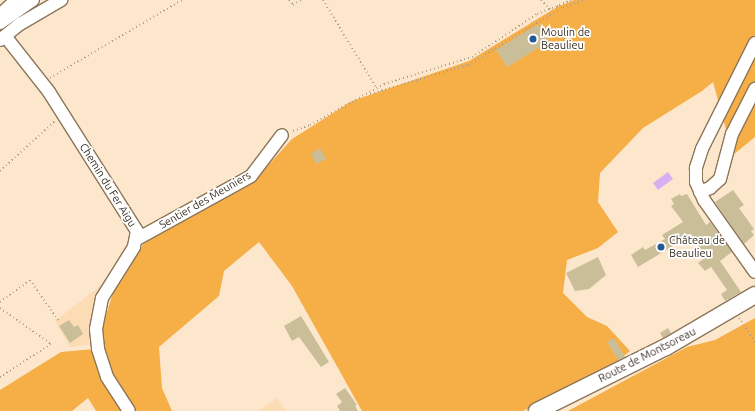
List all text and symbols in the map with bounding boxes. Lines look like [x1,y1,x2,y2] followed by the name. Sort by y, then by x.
[541,26,590,52] place label: Moulin de Beaulieu
[528,34,538,44] marker: Moulin de Beaulieu
[77,141,139,229] street label: Chemin du Fer Aigu
[157,168,253,232] street label: Sentier des Meuniers
[669,234,725,260] place label: Château de Beaulieu
[656,242,666,252] marker: Château de Beaulieu
[596,325,698,385] street label: Route de Montsoreau

